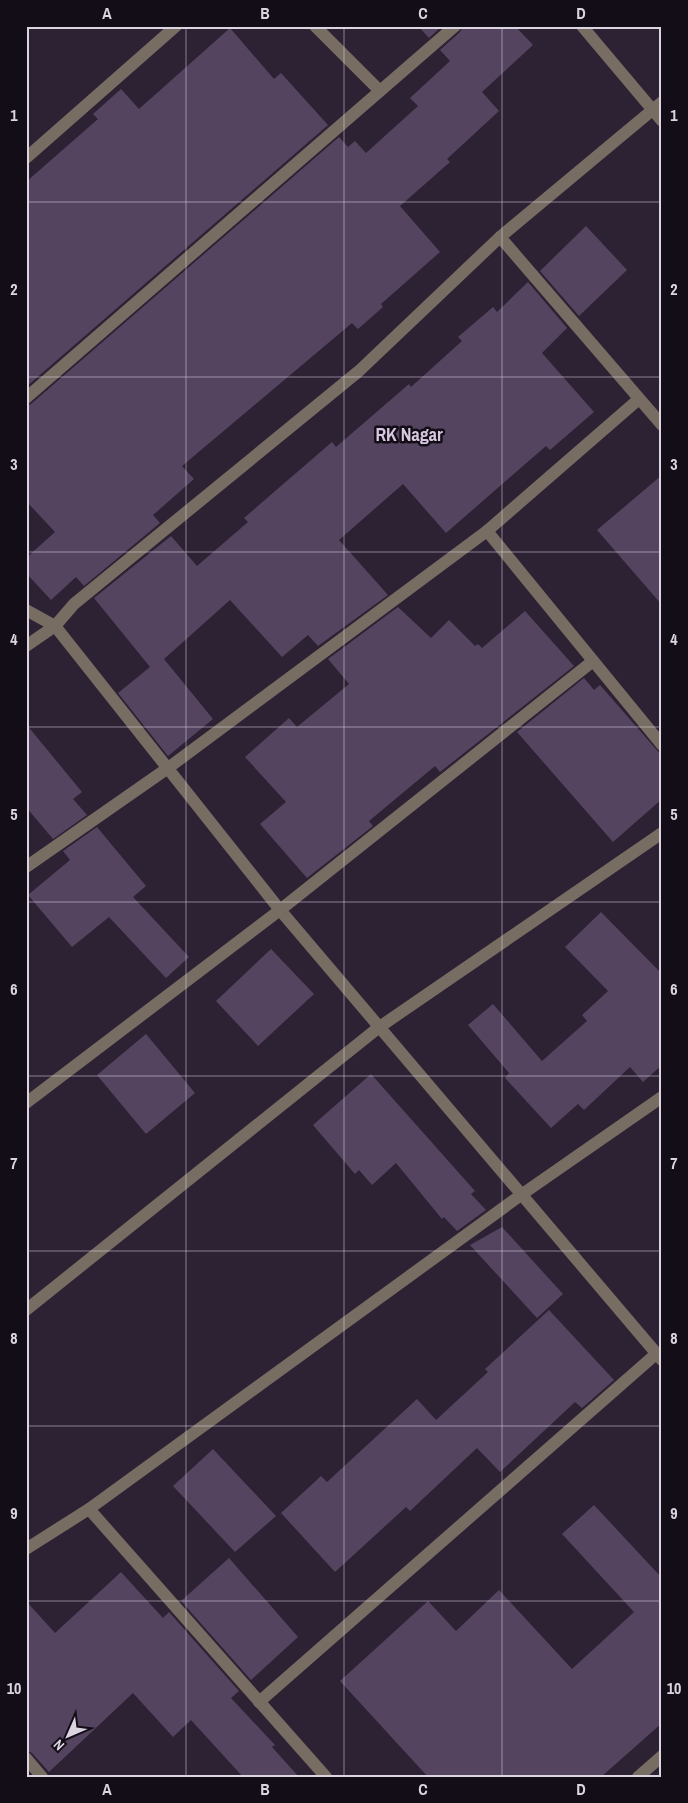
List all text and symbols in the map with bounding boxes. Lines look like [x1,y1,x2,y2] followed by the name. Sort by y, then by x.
[102,2,112,24] text: A
[260,2,270,24] text: B
[418,2,428,24] text: C
[576,2,586,24] text: D
[10,104,18,126] text: 1
[670,104,678,126] text: 1
[10,278,18,300] text: 2
[670,278,678,300] text: 2
[375,422,443,447] district label: RK Nagar
[10,453,18,475] text: 3
[670,453,678,475] text: 3
[10,628,18,650] text: 4
[670,628,678,650] text: 4
[10,803,18,825] text: 5
[670,803,678,825] text: 5
[10,978,18,1000] text: 6
[670,978,678,1000] text: 6
[10,1152,18,1174] text: 7
[670,1152,678,1174] text: 7
[10,1327,18,1349] text: 8
[670,1327,678,1349] text: 8
[10,1502,18,1524] text: 9
[670,1502,678,1524] text: 9
[7,1677,21,1699] text: 10
[667,1677,681,1699] text: 10
[42,1710,92,1760] north arrow
[50,1736,68,1754] text: N
[102,1778,112,1800] text: A
[260,1778,270,1800] text: B
[418,1778,428,1800] text: C
[576,1778,586,1800] text: D

